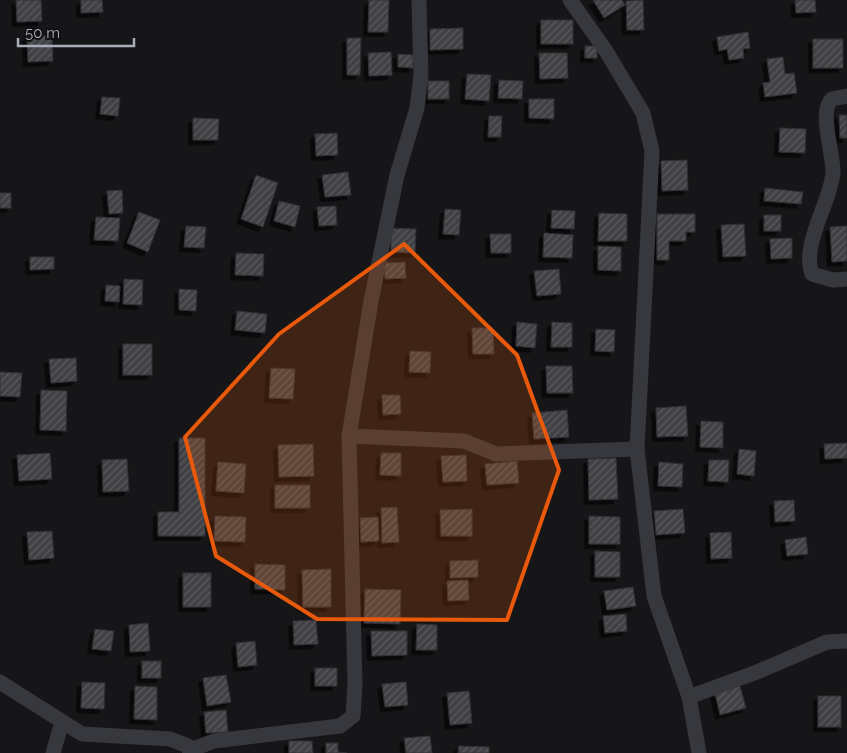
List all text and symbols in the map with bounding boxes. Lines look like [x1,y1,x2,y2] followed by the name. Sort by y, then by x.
[18,15,134,47] scale bar
[25,24,60,42] text: 50 m

